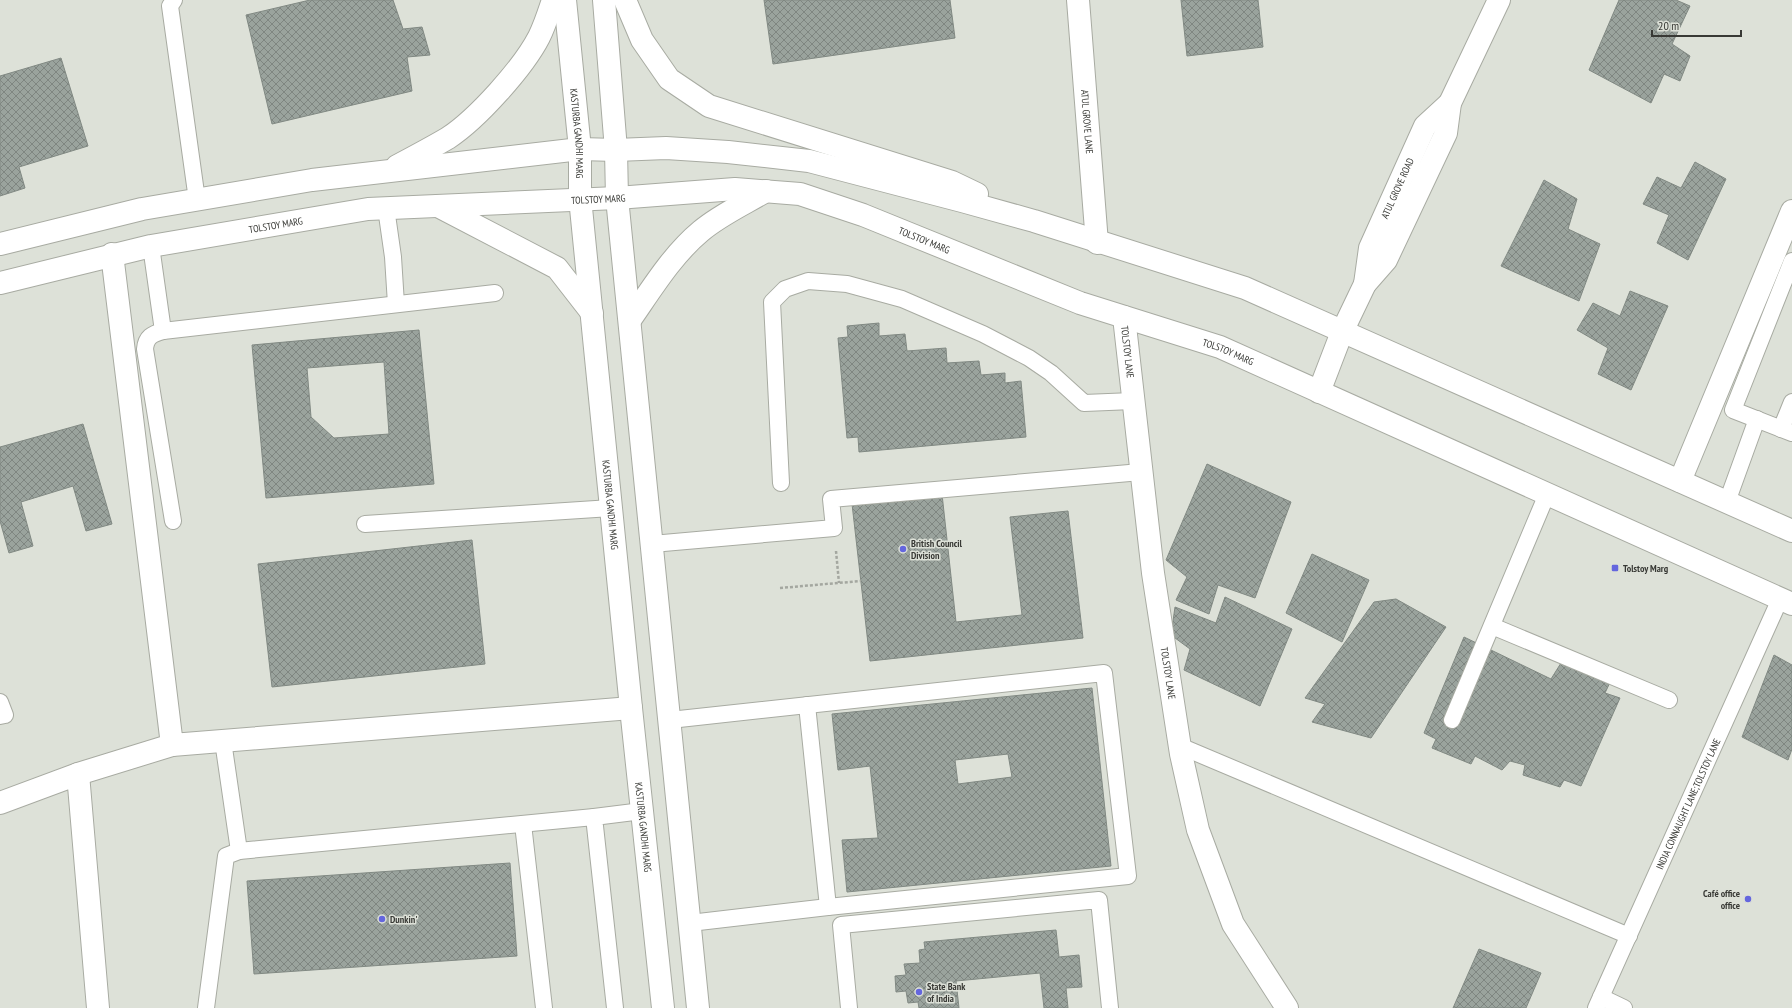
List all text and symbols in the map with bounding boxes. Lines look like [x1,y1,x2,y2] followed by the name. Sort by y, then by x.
[1652,12,1741,38] scale bar
[1658,18,1679,33] text: 20 m
[567,88,586,178] street label: KASTURBA GANDHI MARG
[1078,89,1096,154] street label: ATUL GROVE LANE
[1378,156,1417,221] street label: ATUL GROVE ROAD
[571,191,626,207] street label: TOLSTOY MARG
[248,214,304,236] street label: TOLSTOY MARG
[897,224,952,257] street label: TOLSTOY MARG
[1118,325,1137,379] street label: TOLSTOY LANE
[1201,336,1256,368] street label: TOLSTOY MARG
[599,459,621,550] street label: KASTURBA GANDHI MARG
[911,537,963,562] place label: British Council Division
[898,544,908,554] marker: British Council Division
[1623,562,1669,575] place label: Tolstoy Marg
[1610,563,1620,573] marker: Tolstoy Marg
[1158,646,1178,700] street label: TOLSTOY LANE
[1653,736,1723,871] street label: INDIA CONNAUGHT LANE;TOLSTOY LANE
[632,782,654,873] street label: KASTURBA GANDHI MARG
[1703,887,1740,912] place label: Café office office
[1743,894,1753,904] marker: Café office office
[390,913,417,926] place label: Dunkin'
[377,914,387,924] marker: Dunkin'
[927,980,966,1005] place label: State Bank of India
[914,987,924,997] marker: State Bank of India

